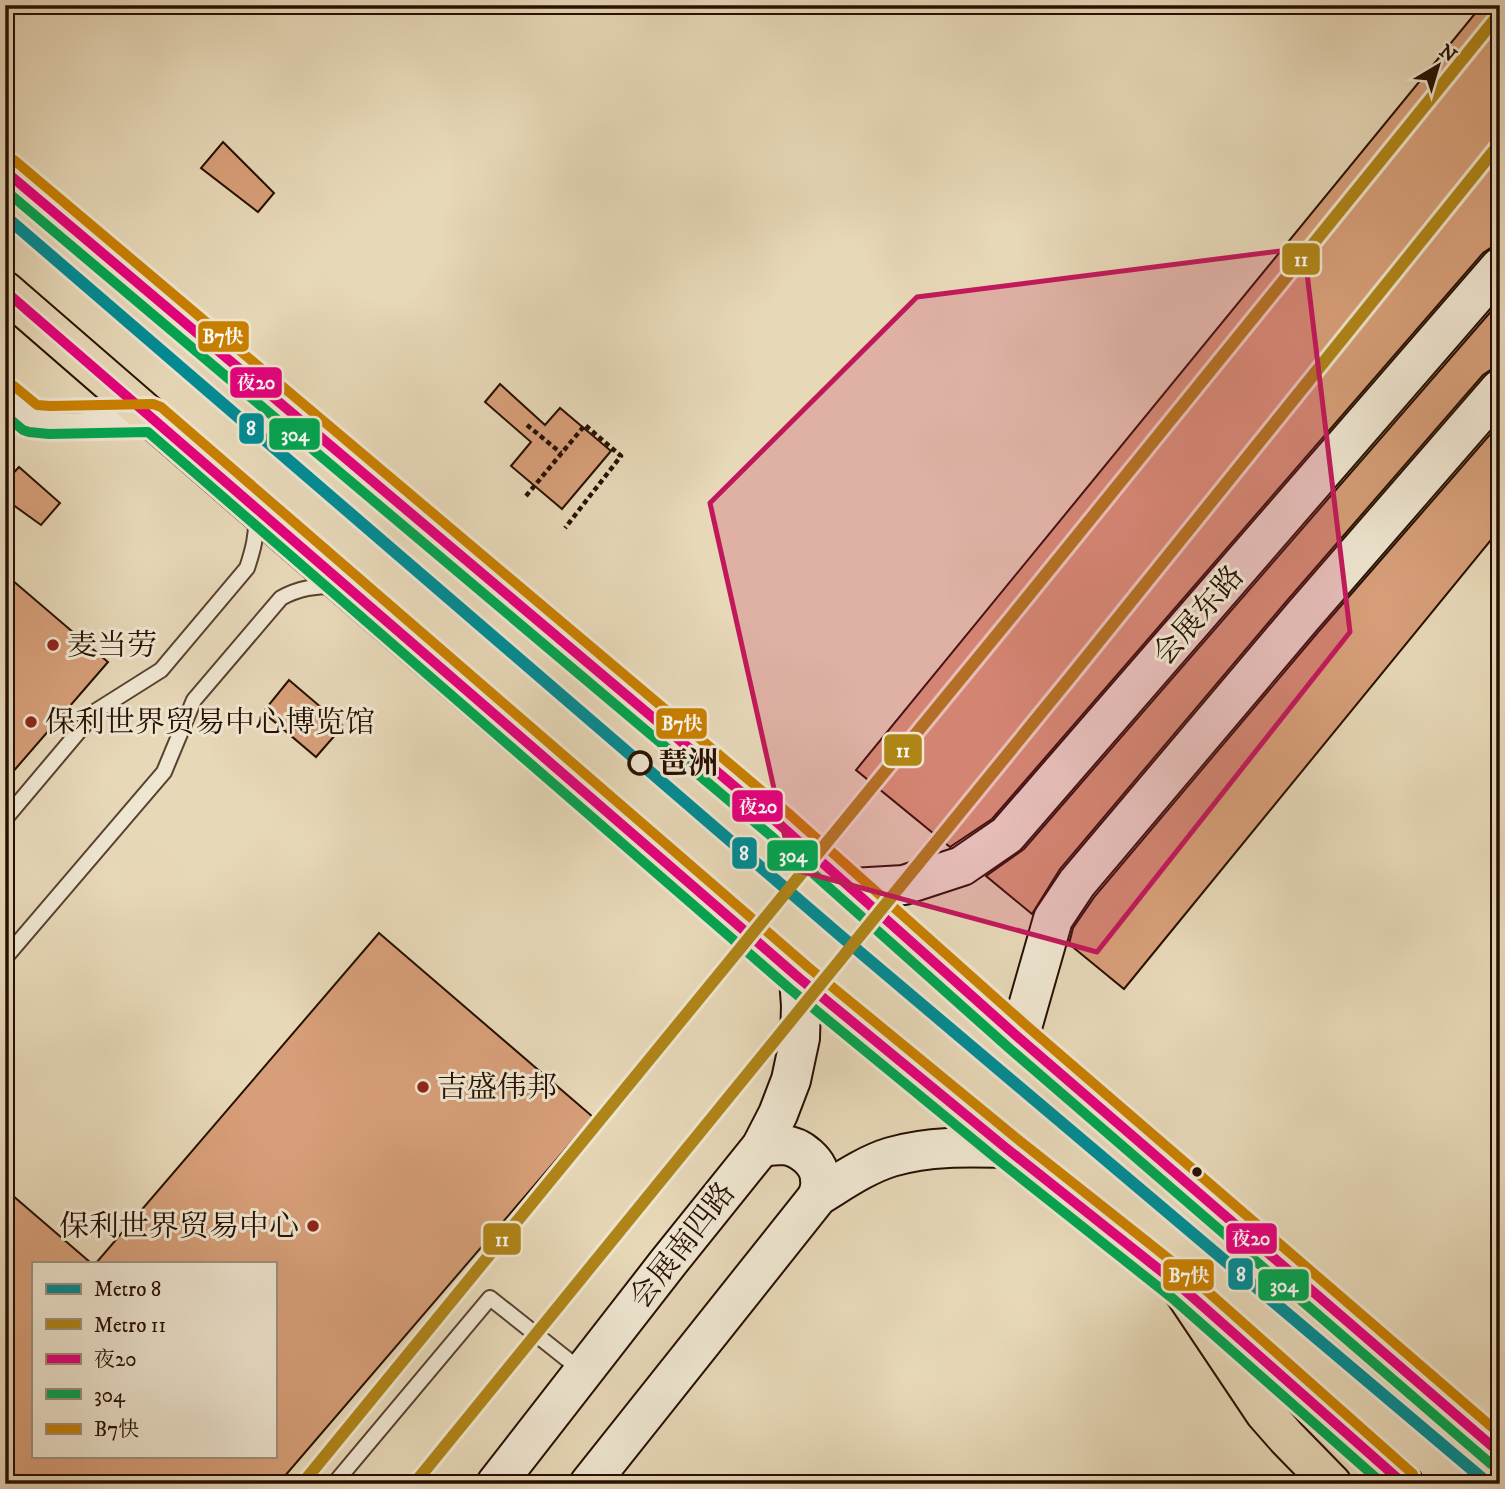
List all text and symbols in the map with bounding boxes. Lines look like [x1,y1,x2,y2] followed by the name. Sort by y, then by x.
[1404,32,1474,102] north arrow
[1434,40,1461,68] text: N
[1281,242,1321,276] line badge: 11
[1294,249,1308,272] text: 11
[197,320,250,353] line badge: B7快
[202,326,244,349] text: B7快
[229,366,283,399] line badge: 夜20
[237,372,275,395] text: 夜20
[238,412,265,445] line badge: 8
[268,417,321,451] line badge: 304
[246,418,256,441] text: 8
[281,424,310,447] text: 304
[1146,559,1252,673] street label: 会展东路
[67,628,157,665] place label: 麦当劳
[45,637,61,653] marker: 麦当劳
[45,705,375,742] place label: 保利世界贸易中心博览馆
[655,707,708,740] line badge: B7快
[661,713,703,736] text: B7快
[23,714,39,730] marker: 保利世界贸易中心博览馆
[883,733,923,767] line badge: 11
[896,740,910,763] text: 11
[658,746,718,783] place label: 琶洲
[628,751,652,775] marker: 琶洲
[731,789,784,823] line badge: 夜20
[739,796,777,819] text: 夜20
[731,836,758,870] line badge: 8
[766,839,819,872] line badge: 304
[739,843,749,866] text: 8
[779,845,808,868] text: 304
[437,1070,557,1107] place label: 吉盛伟邦
[415,1079,431,1095] marker: 吉盛伟邦
[1190,1165,1204,1179] unlabelled marker
[622,1175,744,1316] street label: 会展南四路
[59,1209,299,1246] place label: 保利世界贸易中心
[305,1218,321,1234] marker: 保利世界贸易中心
[482,1222,522,1256] line badge: 11
[1225,1222,1278,1255] line badge: 夜20
[1232,1228,1270,1251] text: 夜20
[495,1229,509,1252] text: 11
[1227,1257,1254,1291] line badge: 8
[1162,1258,1215,1292] line badge: B7快
[32,1262,276,1458] legend
[1236,1264,1246,1287] text: 8
[1168,1265,1210,1288] text: B7快
[1257,1268,1310,1302] line badge: 304
[1270,1275,1299,1298] text: 304
[94,1277,161,1303] text: Metro 8
[94,1313,166,1339] text: Metro 11
[94,1347,137,1373] text: 夜20
[94,1383,126,1409] text: 304
[94,1417,139,1443] text: B7快

